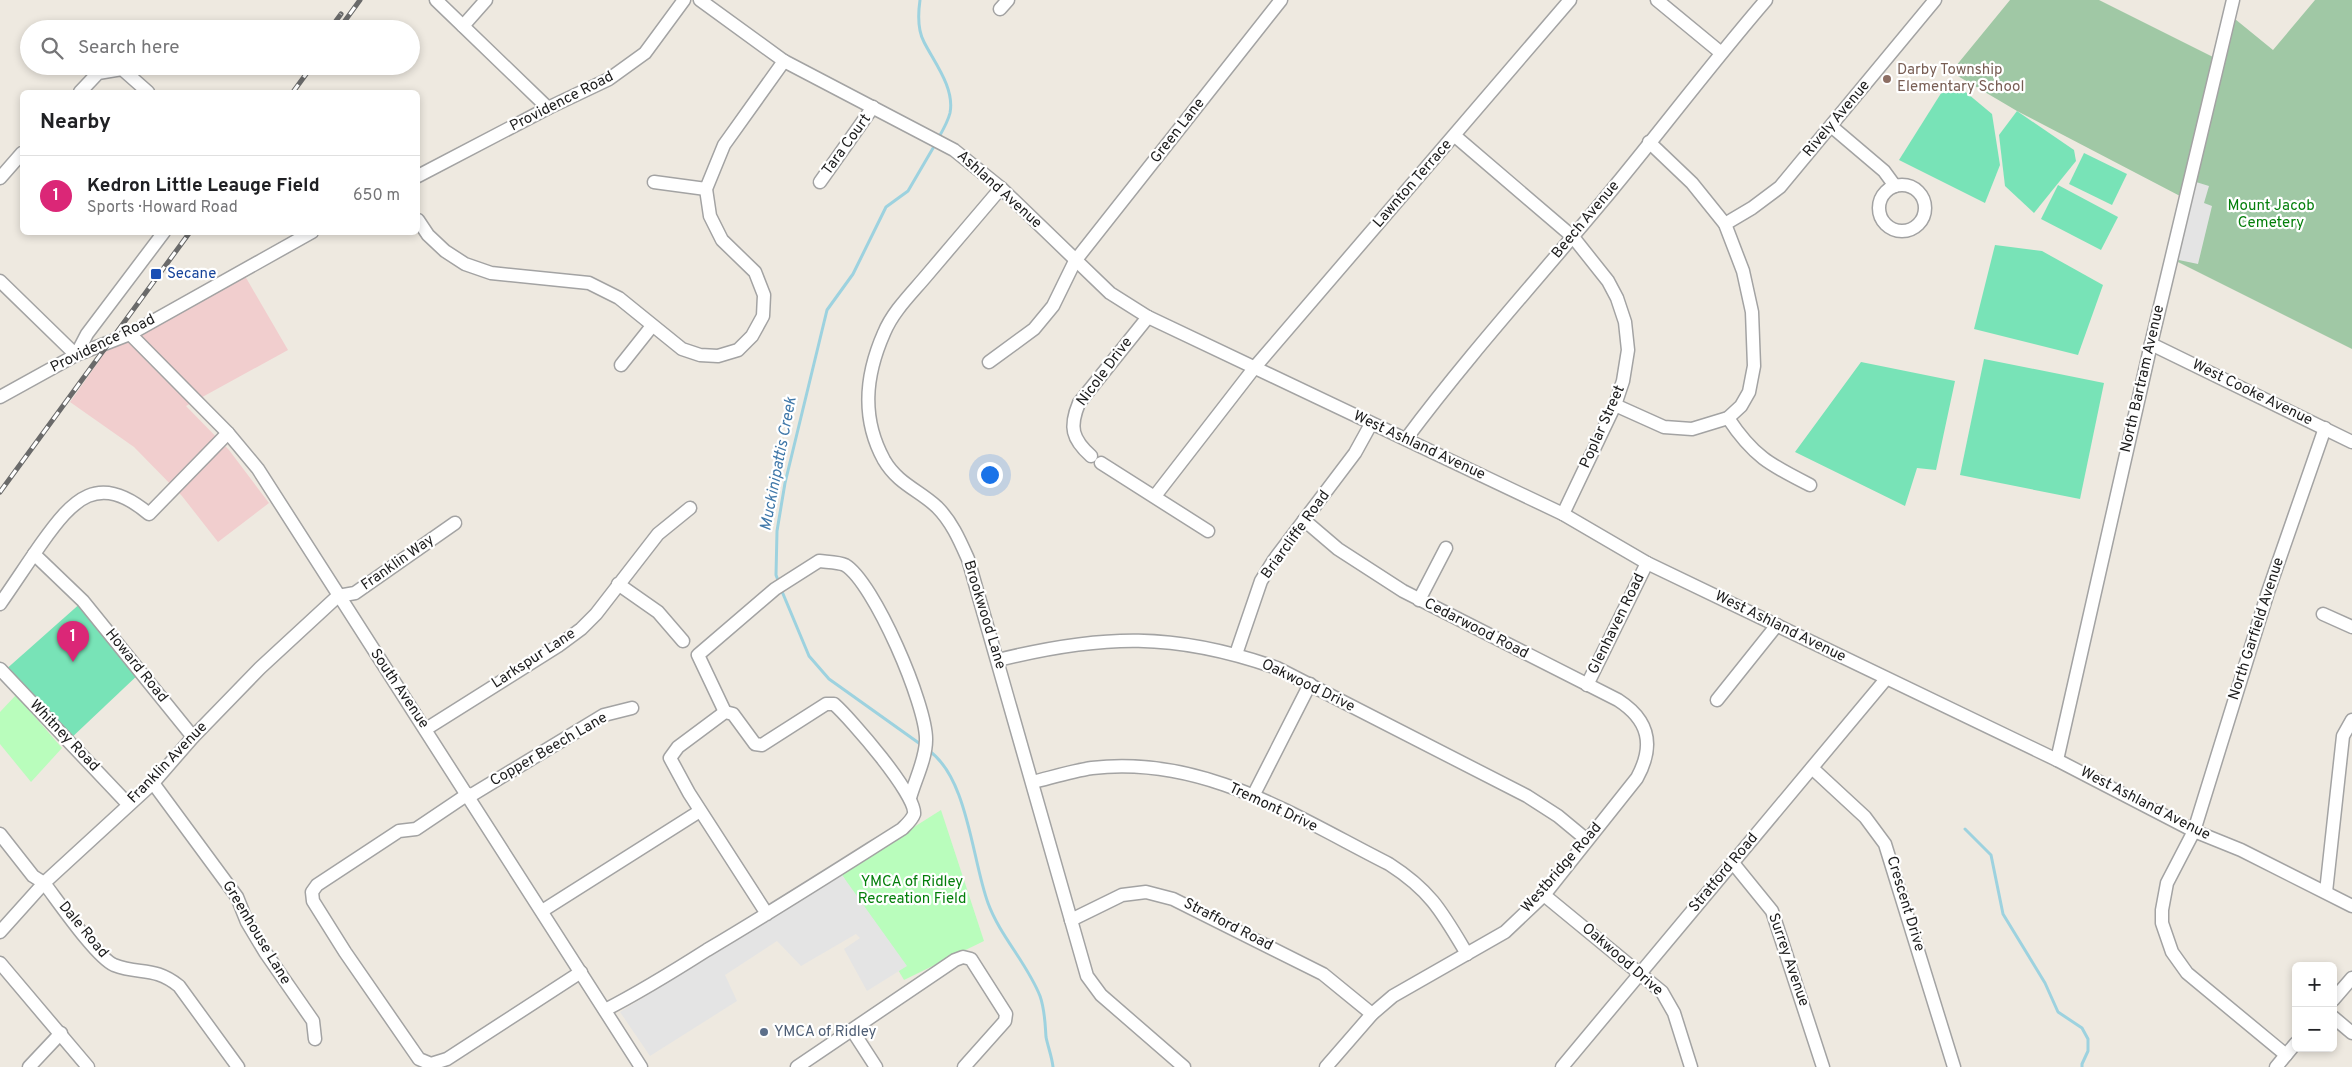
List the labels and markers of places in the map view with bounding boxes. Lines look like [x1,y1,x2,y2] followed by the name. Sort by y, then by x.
[1897,61,2024,97] place label: Darby Township Elementary School
[1881,73,1893,85] marker: Darby Township Elementary School
[167,265,216,284] place label: Secane
[149,267,163,281] marker: Secane
[57,621,89,662] pin: 1
[774,1023,877,1042] place label: YMCA of Ridley
[758,1026,770,1038] marker: YMCA of Ridley

